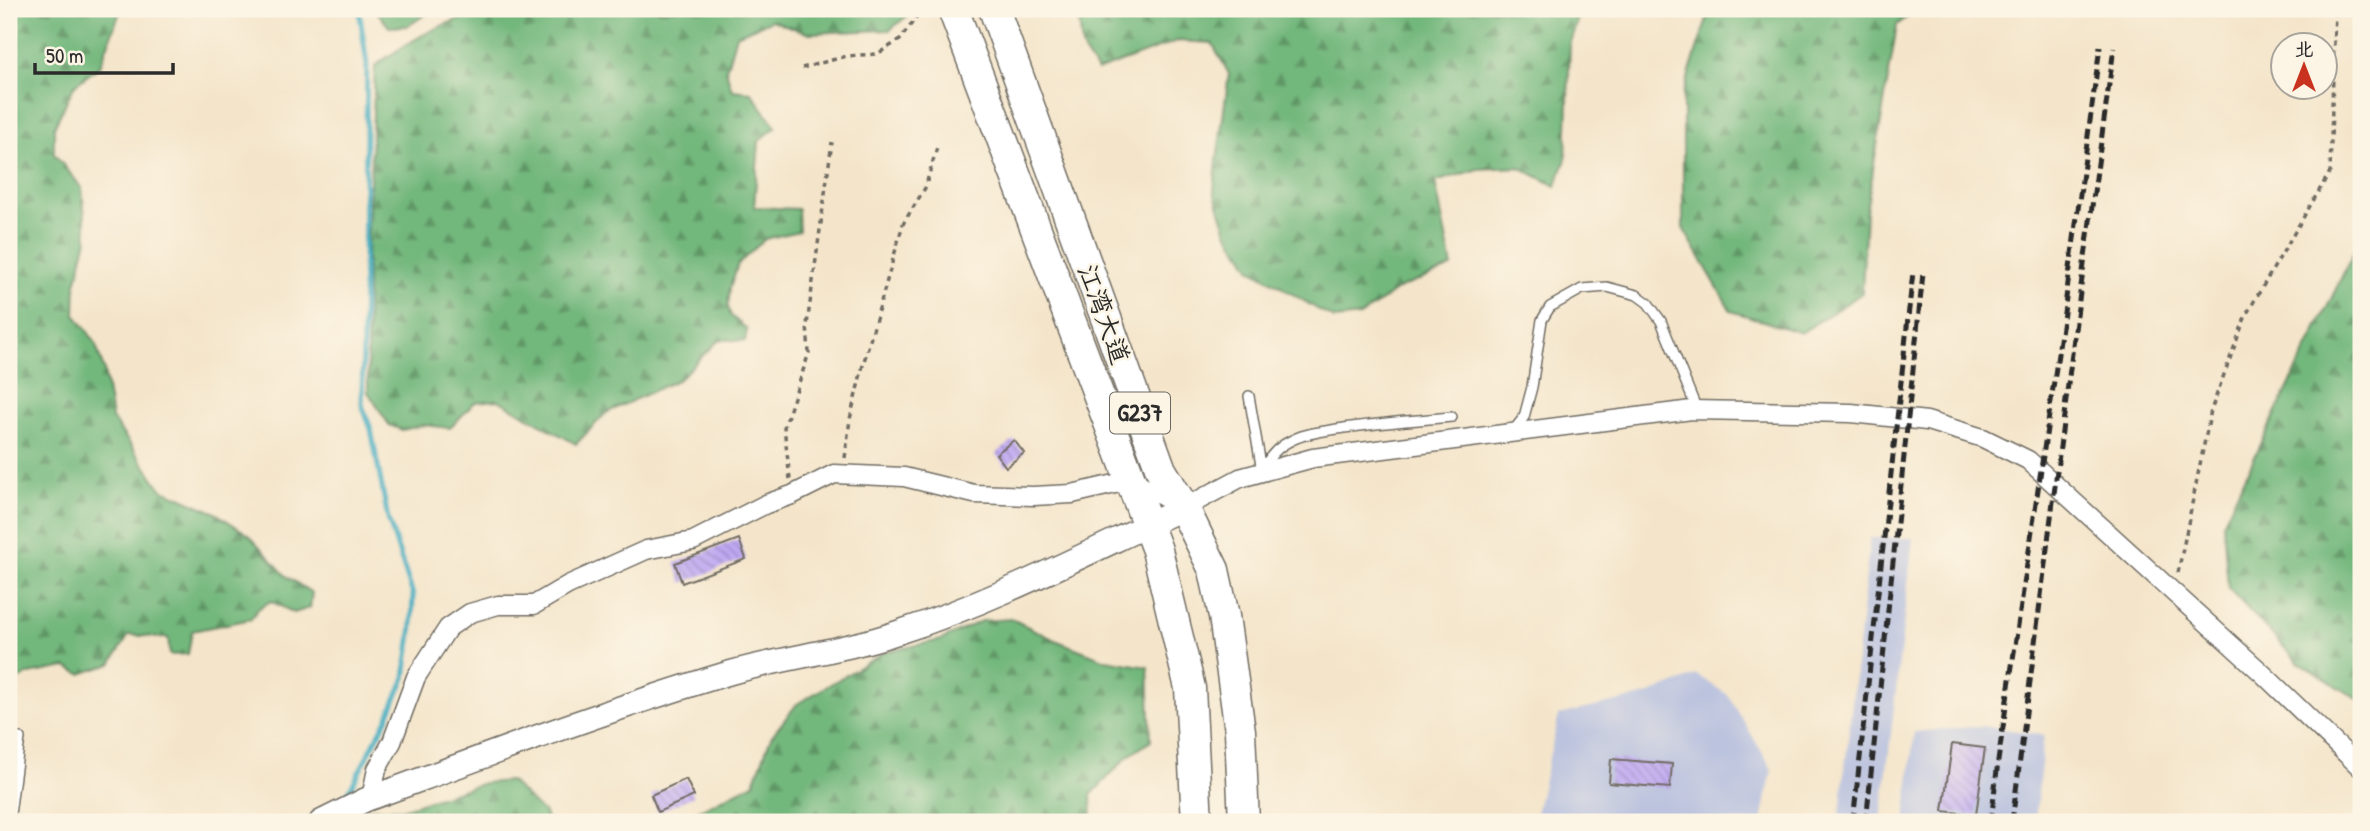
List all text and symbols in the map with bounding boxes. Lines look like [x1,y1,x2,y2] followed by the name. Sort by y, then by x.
[35,32,173,76] scale bar
[2268,32,2338,102] north arrow
[2294,36,2314,62] text: 北
[46,41,83,70] text: 50 m
[1070,259,1139,369] street label: 江湾大道
[1110,392,1170,434] road number: G237

